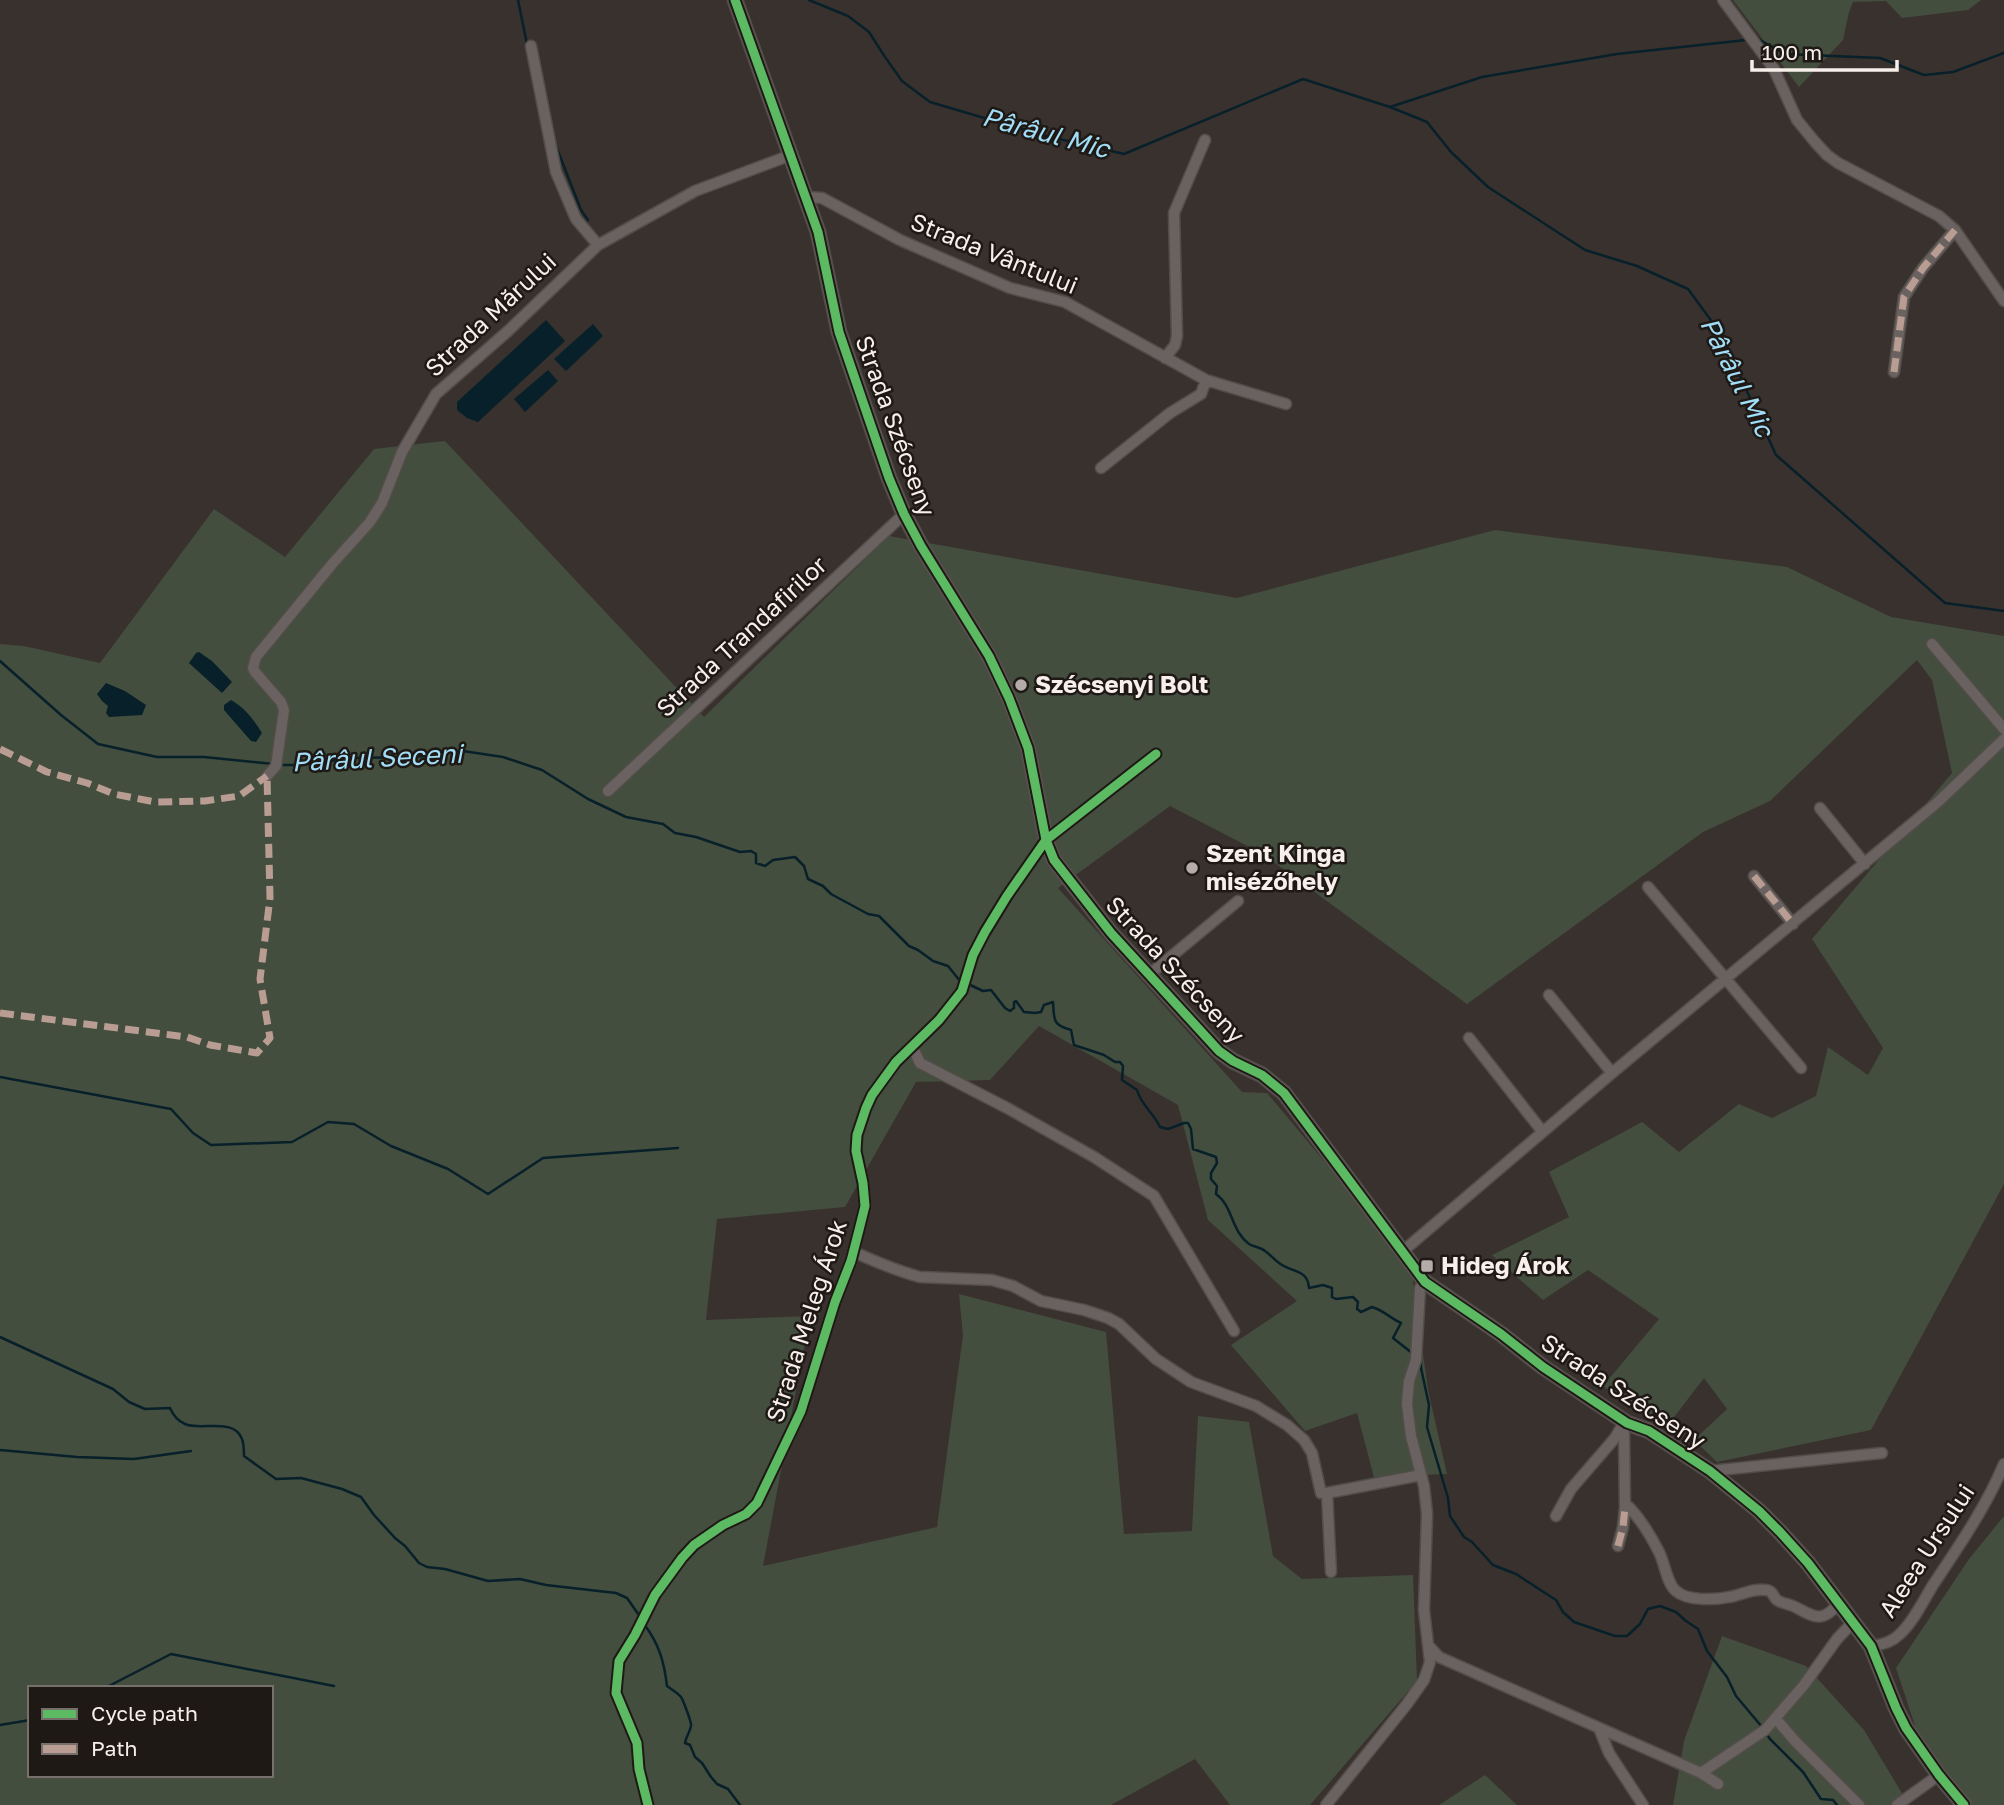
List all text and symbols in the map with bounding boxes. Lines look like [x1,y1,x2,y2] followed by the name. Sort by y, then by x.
[1752,28,1897,72] scale bar
[1762,39,1822,65] text: 100 m
[979,101,1115,165] water label: Pârâul Mic
[907,206,1082,299] street label: Strada Vântului
[419,246,561,382] street label: Strada Mărului
[1694,312,1782,443] water label: Pârâul Mic
[850,331,943,520] street label: Strada Szécseny
[650,550,832,722] street label: Strada Trandafirilor
[1035,669,1208,698] place label: Szécsenyi Bolt
[1013,677,1029,693] marker: Szécsenyi Bolt
[291,737,466,777] water label: Pârâul Seceni
[1206,838,1346,895] place label: Szent Kinga misézőhely
[1184,860,1200,876] marker: Szent Kinga misézőhely
[1101,890,1252,1048] street label: Strada Szécseny
[759,1216,852,1426] street label: Strada Meleg Árok
[1441,1250,1570,1279] place label: Hideg Árok
[1419,1258,1435,1274] marker: Hideg Árok
[1536,1327,1711,1455] street label: Strada Szécseny
[1872,1478,1980,1622] street label: Aleea Ursului
[28,1686,273,1777] legend
[91,1700,198,1726] text: Cycle path
[91,1735,138,1761] text: Path

